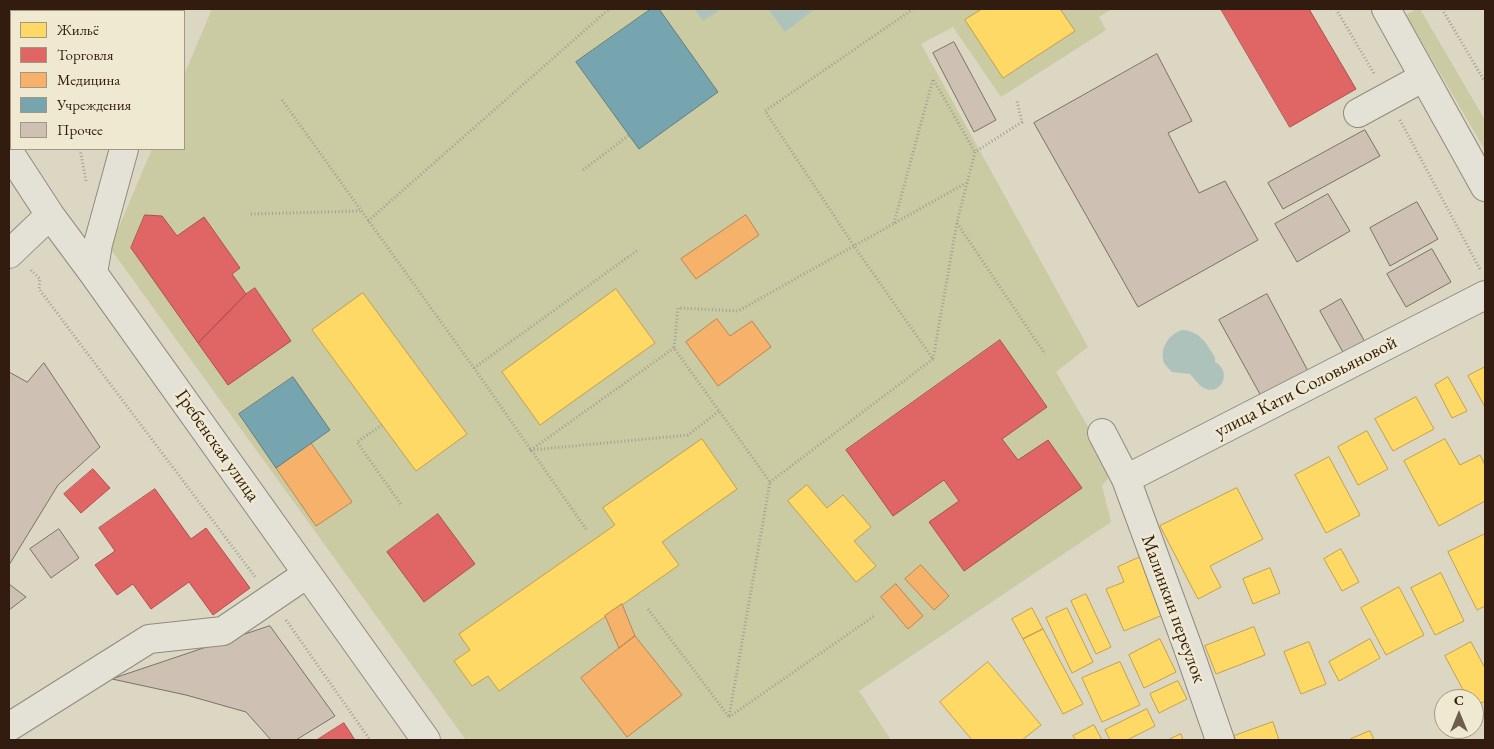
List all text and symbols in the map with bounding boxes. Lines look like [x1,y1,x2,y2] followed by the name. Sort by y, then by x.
[10,10,185,150] legend
[57,20,99,39] text: Жильё
[57,45,113,64] text: Торговля
[57,70,120,89] text: Медицина
[57,95,131,114] text: Учреждения
[57,120,103,139] text: Прочее
[1211,331,1401,443] street label: улица Кати Соловьяновой
[170,385,264,507] street label: Гребенская улица
[1136,532,1210,686] street label: Малинкин переулок
[1434,689,1484,739] north arrow
[1454,691,1464,709] text: С

